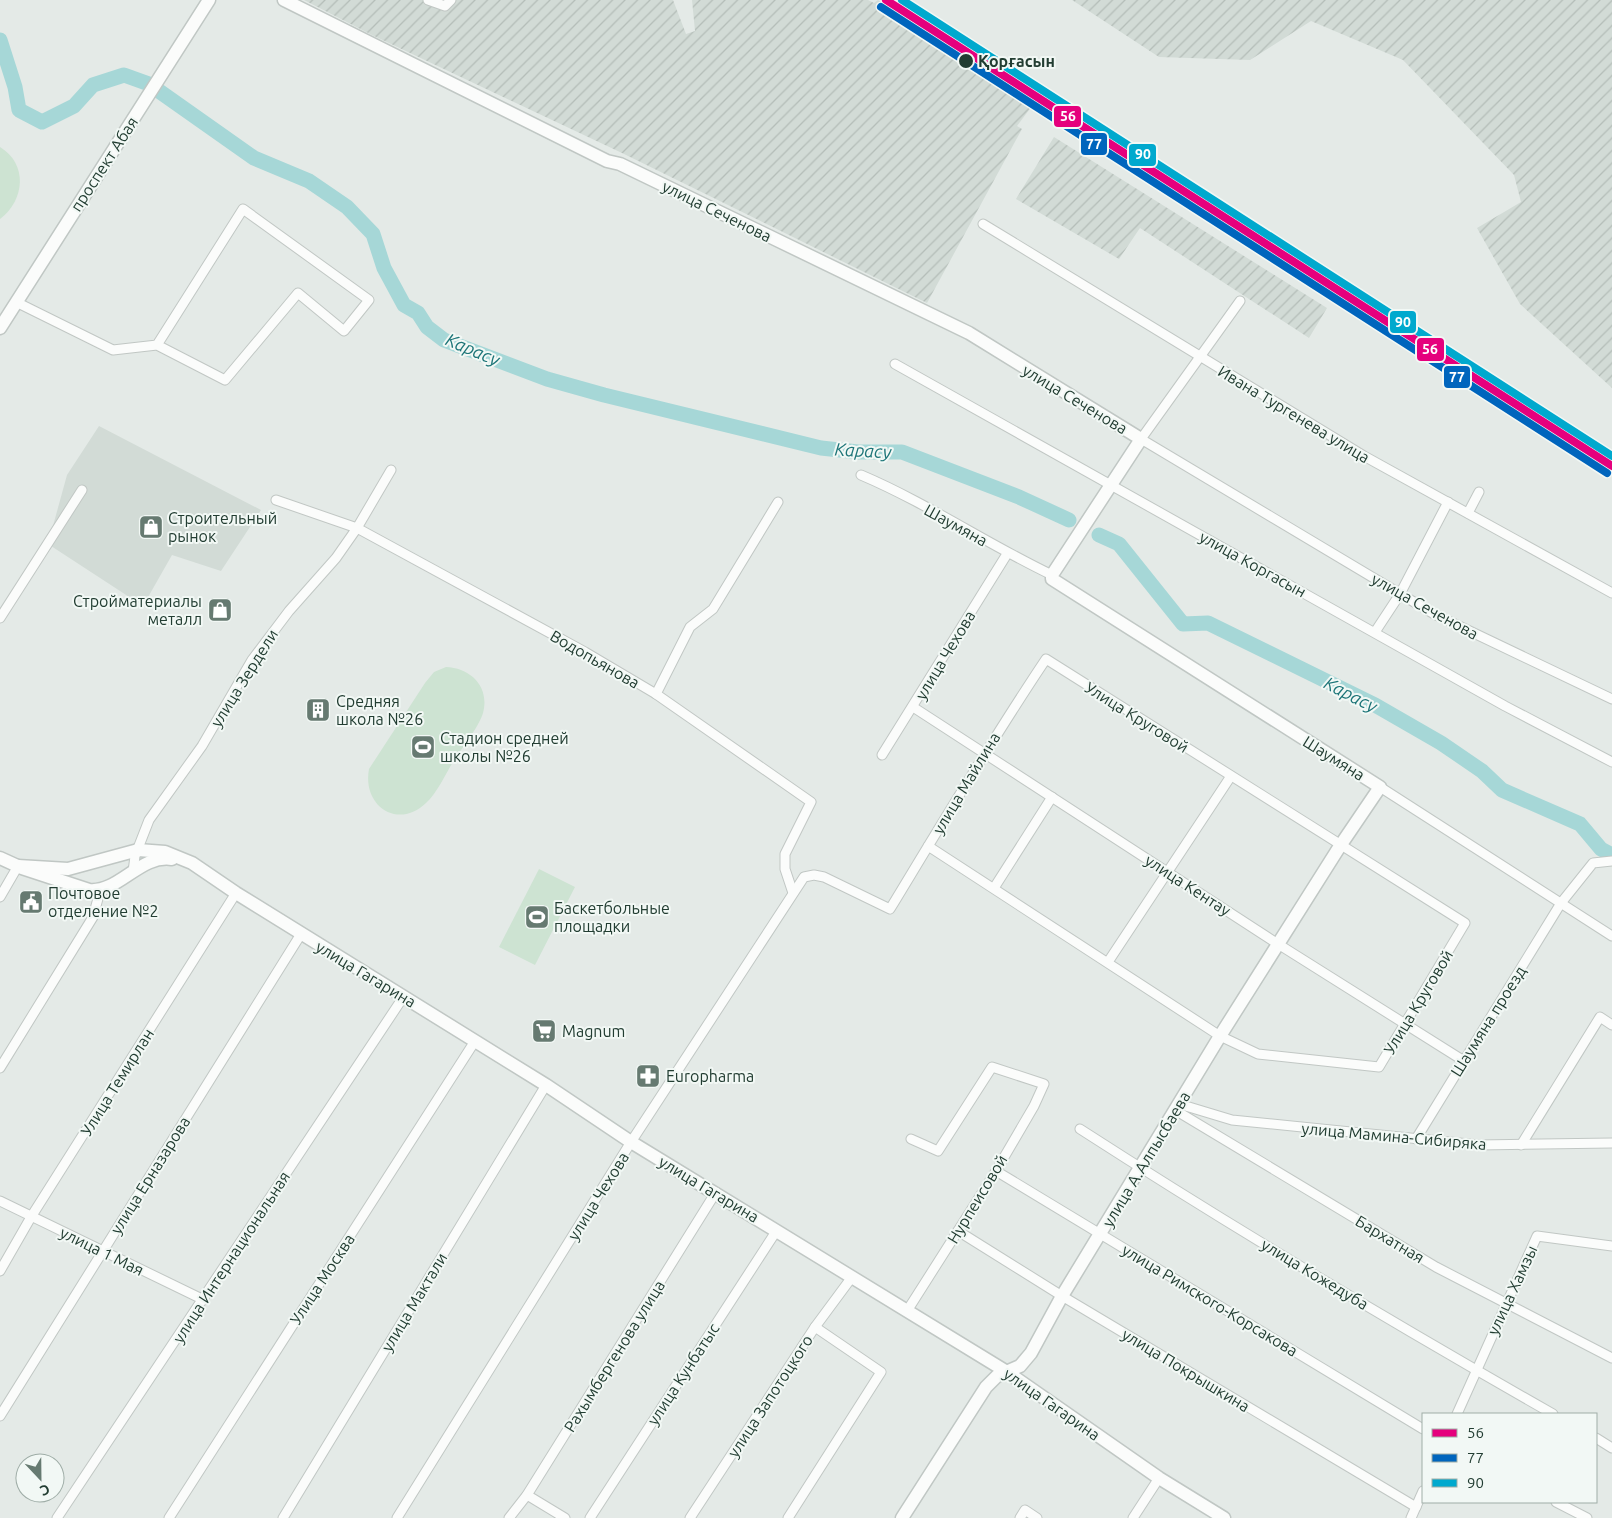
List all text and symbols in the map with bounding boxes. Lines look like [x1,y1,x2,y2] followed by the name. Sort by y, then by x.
[957,52,975,70] marker: Қорғасын
[978,52,1055,70] place label: Қорғасын
[1053,105,1082,128] line badge: 56
[1060,108,1076,124] text: 56
[67,113,141,215] street label: проспект Абая
[1080,132,1108,156] line badge: 77
[1086,136,1102,152] text: 77
[1128,143,1157,167] line badge: 90
[1135,146,1151,162] text: 90
[660,177,774,245] street label: улица Сеченова
[1389,310,1417,334] line badge: 90
[1395,314,1411,330] text: 90
[443,329,503,369] water label: Карасу
[1416,337,1445,362] line badge: 56
[1422,341,1438,357] text: 56
[1019,361,1131,437] street label: улица Сеченова
[1215,362,1373,466] street label: Ивана Тургенева улица
[1443,365,1471,389] line badge: 77
[1449,369,1465,385] text: 77
[834,439,892,461] water label: Карасу
[921,500,991,550] street label: Шаумяна
[168,509,277,545] place label: Строительный рынок
[138,514,164,540] shop icon: Строительный рынок
[1197,527,1309,601] street label: улица Коргасын
[1369,569,1481,643] street label: улица Сеченова
[73,592,202,628] place label: Стройматериалы металл
[207,597,233,623] shop icon: Стройматериалы металл
[911,607,979,703] street label: улица Чехова
[207,626,281,730] street label: улица Зердели
[547,626,643,692] street label: Водопьянова
[1321,672,1381,716] water label: Карасу
[1082,678,1192,756] street label: Улица Круговой
[336,692,423,728] place label: Средняя школа №26
[305,697,331,723] building icon: Средняя школа №26
[440,729,569,765] place label: Стадион средней школы №26
[929,729,1003,837] street label: улица Майлина
[1300,732,1368,784] street label: Шаумяна
[410,734,436,760] sports icon: Стадион средней школы №26
[1142,851,1234,919] street label: улица Кентау
[48,884,158,920] place label: Почтовое отделение №2
[18,889,44,915] public building icon: Почтовое отделение №2
[554,899,670,935] place label: Баскетбольные площадки
[524,904,550,930] sports icon: Баскетбольные площадки
[313,937,419,1011] street label: улица Гагарина
[1380,947,1456,1057] street label: Улица Круговой
[1447,962,1529,1080] street label: Шаумяна проезд
[531,1018,557,1044] supermarket icon: Magnum
[562,1022,625,1040] place label: Magnum
[77,1025,157,1139] street label: Улица Темирлан
[635,1063,661,1089] pharmacy icon: Europharma
[666,1067,754,1085] place label: Europharma
[1098,1088,1194,1230] street label: улица А.Алпысбаева
[107,1113,193,1237] street label: улица Ерназарова
[1301,1119,1487,1153] street label: улица Мамина-Сибиряка
[564,1149,632,1243] street label: улица Чехова
[943,1151,1011,1247] street label: Нурпеисовой
[656,1152,762,1226] street label: улица Гагарина
[169,1168,293,1346] street label: улица Интернациональная
[1352,1211,1428,1267] street label: Бархатная
[57,1223,147,1279] street label: улица 1 Мая
[286,1230,358,1328] street label: Улица Москва
[1258,1235,1372,1313] street label: улица Кожедуба
[1119,1240,1301,1360] street label: улица Римского-Корсакова
[1483,1242,1541,1338] street label: улица Хамзы
[377,1249,451,1355] street label: улица Мактали
[560,1277,668,1435] street label: Рахымбергенова улица
[643,1319,723,1428] street label: улица Кунбатыс
[1119,1325,1253,1415] street label: улица Покрышкина
[724,1332,816,1460] street label: улица Запотоцкого
[1000,1364,1104,1444] street label: улица Гагарина
[1422,1413,1597,1503] legend
[1467,1424,1484,1441] text: 56
[1467,1449,1484,1466] text: 77
[15,1453,65,1503] north arrow
[1467,1474,1484,1491] text: 90
[38,1481,52,1499] text: С

